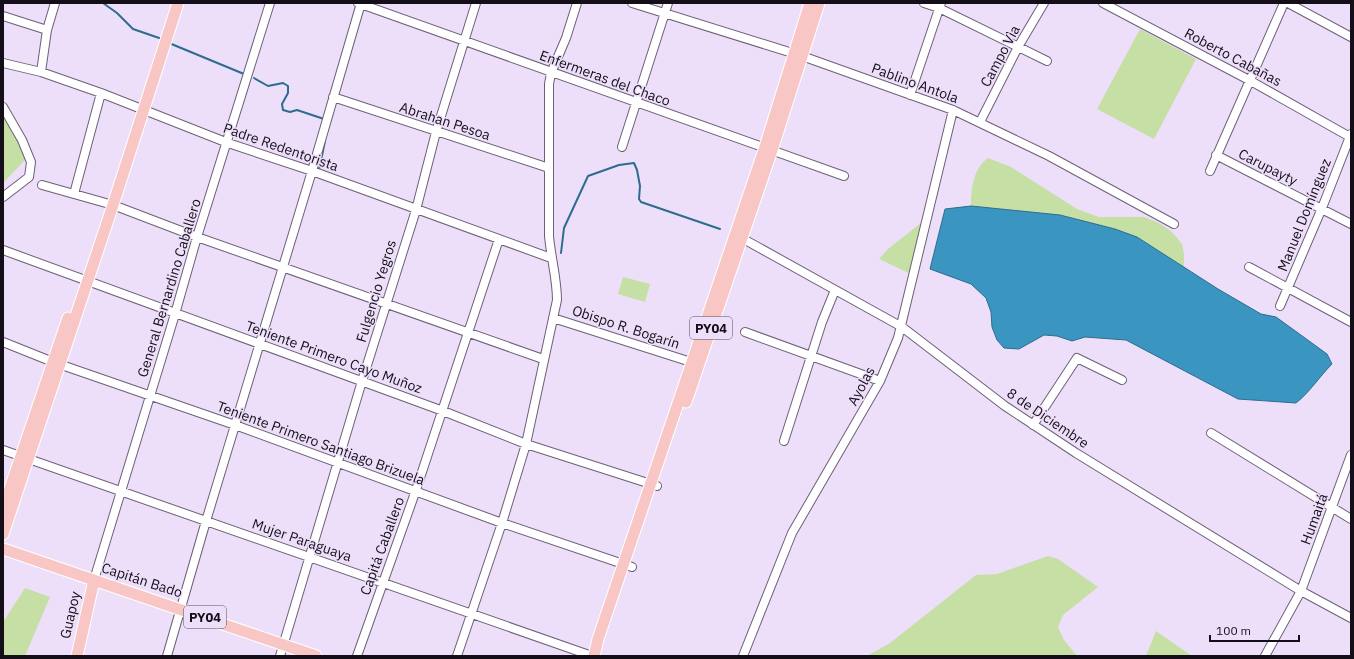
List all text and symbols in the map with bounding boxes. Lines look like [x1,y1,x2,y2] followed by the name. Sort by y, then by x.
[976,22,1024,90] street label: Campo Vìa
[1181,24,1285,90] street label: Roberto Cabañas
[537,46,673,110] street label: Enfermeras del Chaco
[869,59,961,107] street label: Pablino Antola
[397,98,493,144] street label: Abrahan Pesoa
[221,119,341,175] street label: Padre Redentorista
[1236,145,1300,189] street label: Carupayty
[1273,156,1335,274] street label: Manuel Domínguez
[133,196,205,379] street label: General Bernardino Caballero
[352,237,400,344] street label: Fulgencio Yegros
[570,301,682,353] street label: Obispo R. Bogarín
[243,317,425,398] street label: Teniente Primero Cayo Muñoz
[690,317,732,339] road number: PY04
[843,363,879,409] street label: Ayolas
[1004,384,1093,452] street label: 8 de Diciembre
[215,397,428,489] street label: Teniente Primero Santiago Brizuela
[1296,490,1332,547] street label: Humaitá
[356,494,408,598] street label: Capitá Caballero
[250,515,355,566] street label: Mujer Paraguaya
[99,558,185,602] street label: Capitán Bado
[56,590,84,640] street label: Guapoy
[184,606,226,628] road number: PY04
[1210,617,1299,643] scale bar
[1216,623,1251,638] text: 100 m

